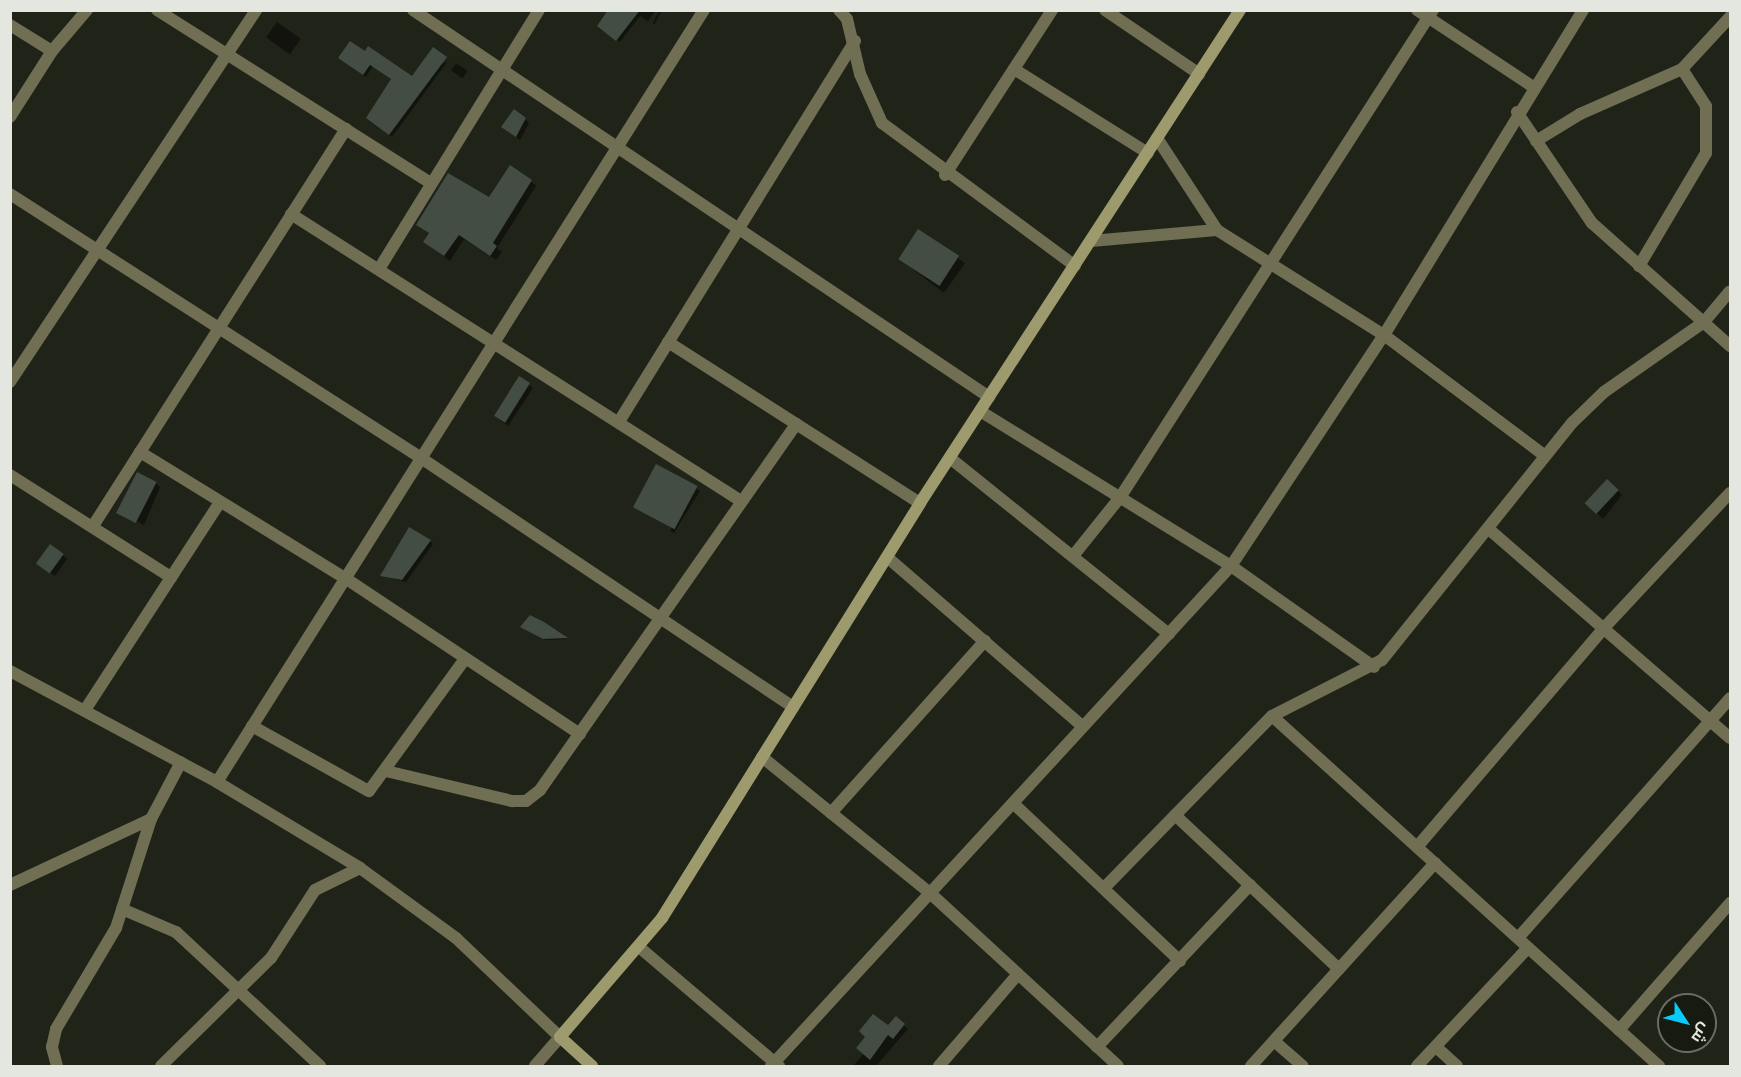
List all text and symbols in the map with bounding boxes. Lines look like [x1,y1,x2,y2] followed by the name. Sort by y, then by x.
[1657,993,1717,1053] north arrow
[1686,1018,1714,1047] text: ش

